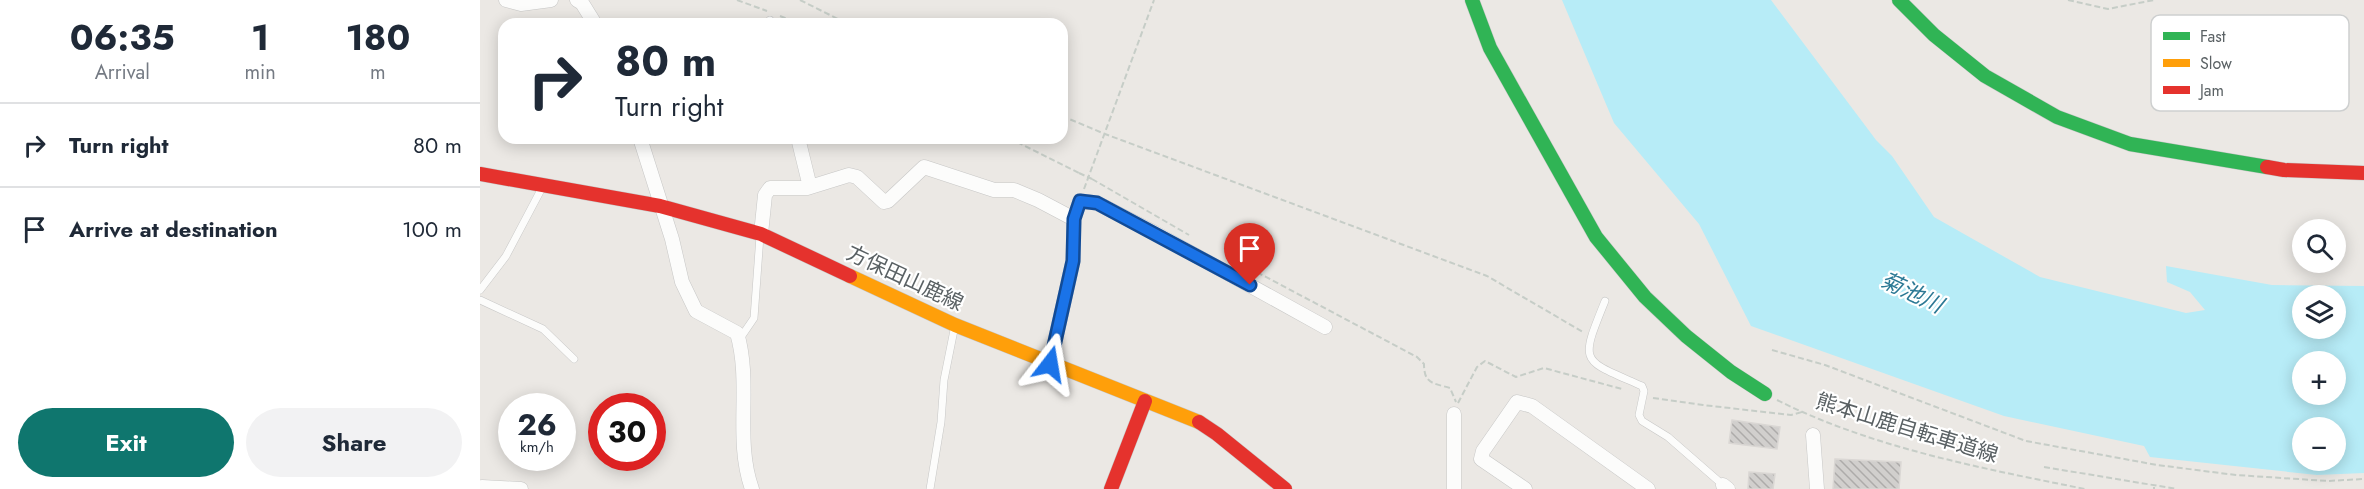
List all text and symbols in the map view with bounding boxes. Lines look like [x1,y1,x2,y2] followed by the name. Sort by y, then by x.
[70,11,175,63] text: 06:35
[251,11,269,63] text: 1
[346,11,410,63] text: 180
[2151,15,2349,111] legend
[2200,25,2226,48] text: Fast
[615,31,716,92] text: 80 m
[516,42,594,120] icon: right
[2200,52,2232,75] text: Slow
[95,58,150,87] text: Arrival
[245,58,276,87] text: min
[370,58,386,87] text: m
[2198,79,2224,102] text: Jam
[615,87,723,126] text: Turn right
[18,129,51,162] icon: right
[69,129,169,161] text: Turn right
[413,129,462,161] text: 80 m
[18,213,51,246] icon: arrive
[69,213,278,245] text: Arrive at destination
[402,213,462,245] text: 100 m
[2292,219,2346,471] map controls
[2292,219,2346,273] button: search
[1224,223,1275,285] pin
[1233,232,1266,265] icon: arrive
[842,238,968,318] street label: 方保田山鹿線
[1875,264,1950,321] water label: 菊池川
[2292,285,2346,339] button: layers
[1018,332,1082,396] position arrow
[2292,351,2346,405] button: +
[1812,386,2002,470] street label: 熊本山鹿自転車道線
[588,393,666,471] speed limit sign: 30
[517,403,557,446] text: 26
[18,408,234,477] button: Exit
[246,408,462,477] button: Share
[2292,417,2346,471] button: −
[520,436,554,458] text: km/h

